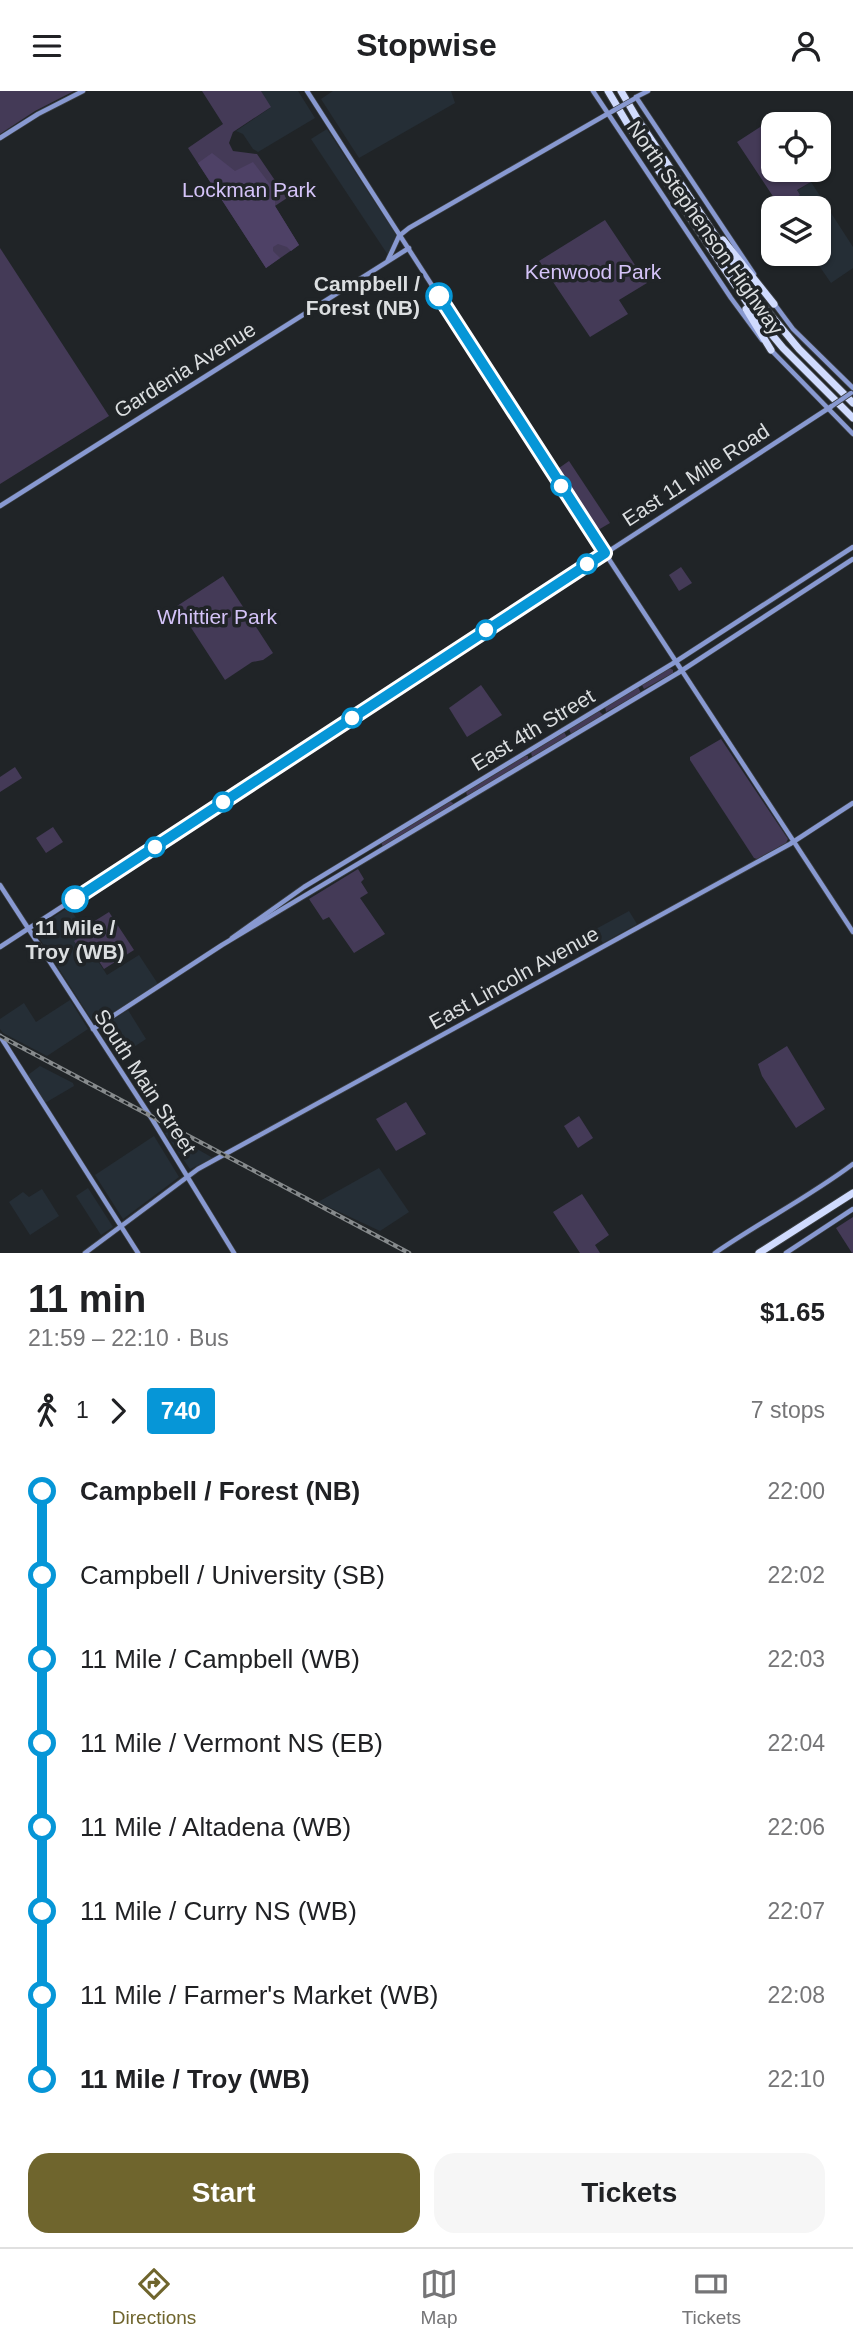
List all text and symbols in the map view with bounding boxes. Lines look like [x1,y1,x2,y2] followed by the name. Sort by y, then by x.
[28,27,66,65] icon: menu
[356,27,497,63] text: Stopwise
[787,27,825,65] icon: person
[761,112,831,266] map controls
[761,112,831,182] button: locate
[623,116,788,339] street label: North Stephenson Highway
[182,178,317,201] park label: Lockman Park
[761,196,831,266] button: layers
[525,260,662,283] park label: Kenwood Park
[306,272,420,319] place label: Campbell / Forest (NB)
[426,283,452,309] marker: Campbell / Forest (NB)
[110,317,259,422] street label: Gardenia Avenue
[618,419,773,531] street label: East 11 Mile Road
[551,476,571,496] unlabelled marker
[577,554,597,574] unlabelled marker
[157,605,278,628] park label: Whittier Park
[476,620,496,640] unlabelled marker
[467,684,598,775] street label: East 4th Street
[342,708,362,728] unlabelled marker
[213,792,233,812] unlabelled marker
[145,837,165,857] unlabelled marker
[62,886,88,912] marker: 11 Mile / Troy (WB)
[25,916,125,963] place label: 11 Mile / Troy (WB)
[425,921,602,1034] street label: East Lincoln Avenue
[90,1005,201,1159] street label: South Main Street
[28,1278,146,1320] text: 11 min
[760,1297,825,1327] text: $1.65
[28,1325,229,1351] text: 21:59 – 22:10 · Bus
[28,1392,66,1430] icon: walk
[99,1392,137,1430] icon: forward
[76,1397,89,1423] text: 1
[161,1397,201,1424] text: 740
[751,1397,825,1423] text: 7 stops
[80,1476,360,1506] text: Campbell / Forest (NB)
[767,1478,825,1504] text: 22:00
[80,1560,385,1590] text: Campbell / University (SB)
[767,1562,825,1588] text: 22:02
[80,1644,360,1674] text: 11 Mile / Campbell (WB)
[767,1646,825,1672] text: 22:03
[80,1728,383,1758] text: 11 Mile / Vermont NS (EB)
[767,1730,825,1756] text: 22:04
[80,1812,351,1842] text: 11 Mile / Altadena (WB)
[767,1814,825,1840] text: 22:06
[80,1896,357,1926] text: 11 Mile / Curry NS (WB)
[767,1898,825,1924] text: 22:07
[80,1980,438,2010] text: 11 Mile / Farmer's Market (WB)
[767,1982,825,2008] text: 22:08
[80,2064,310,2094] text: 11 Mile / Troy (WB)
[767,2066,825,2092] text: 22:10
[28,2153,420,2233] button: Start
[434,2153,825,2233] button: Tickets
[112,2265,196,2329] tab: Directions
[420,2265,458,2329] tab: Map
[682,2265,741,2329] tab: Tickets

